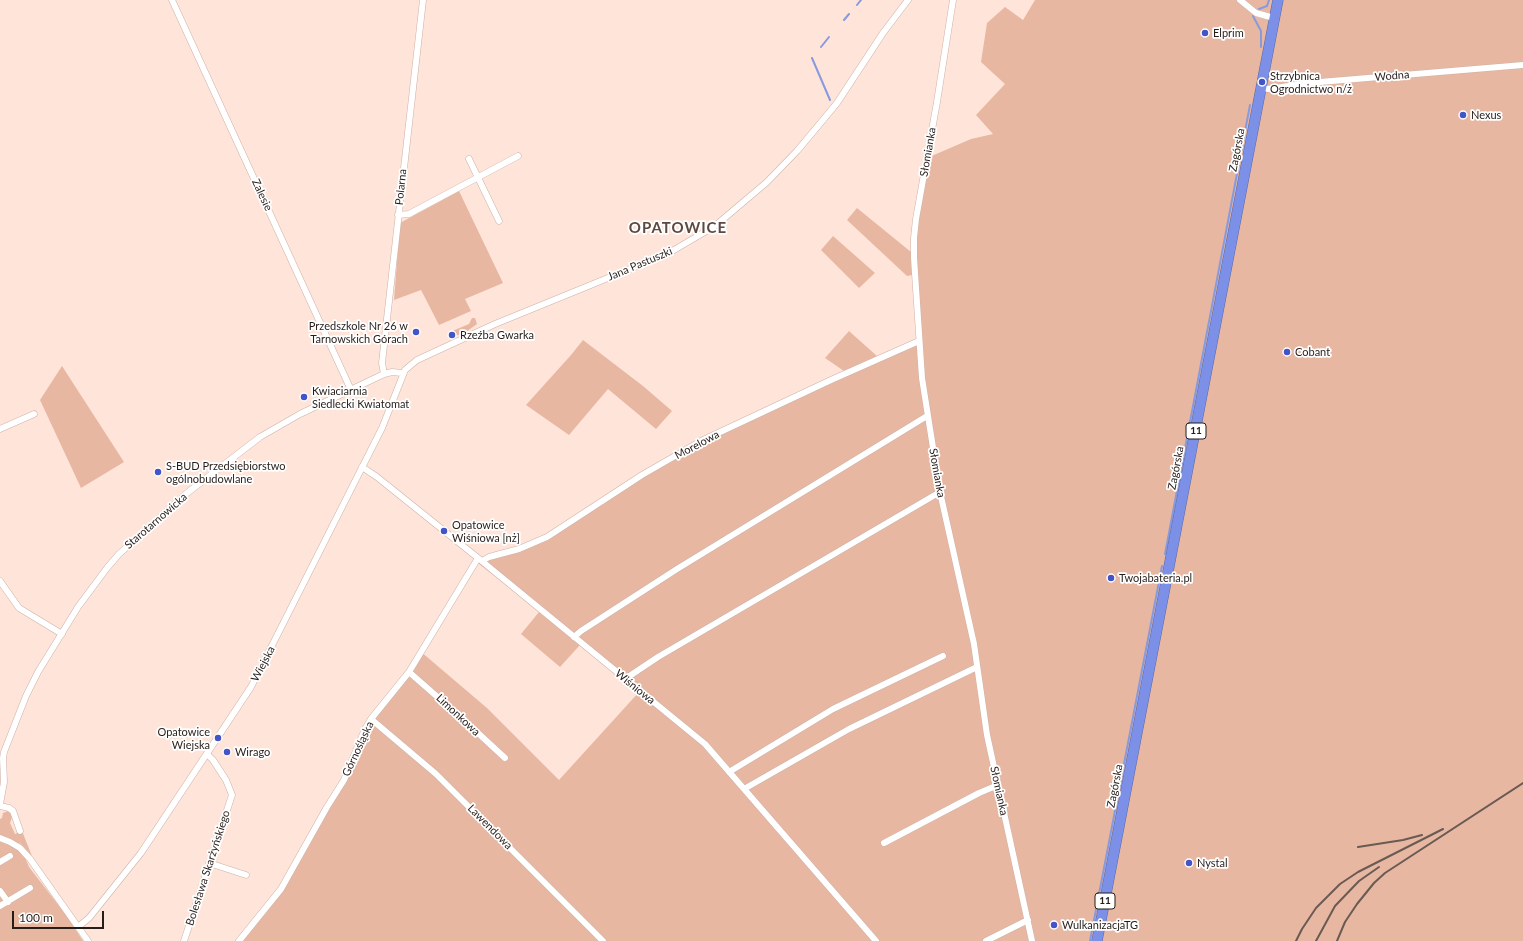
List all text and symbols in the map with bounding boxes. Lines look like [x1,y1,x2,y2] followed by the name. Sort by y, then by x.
[1213,26,1244,40] place label: Elprim
[1200,28,1210,38] marker: Elprim
[1374,68,1410,84] street label: Wodna
[1270,69,1352,95] place label: Strzybnica Ogrodnictwo n/ż
[1257,77,1267,87] marker: Strzybnica Ogrodnictwo n/ż
[1471,108,1501,122] place label: Nexus
[1458,110,1468,120] marker: Nexus
[917,126,939,178] street label: Słomianka
[1226,127,1248,173] street label: Zagórska
[393,168,409,206] street label: Polarna
[249,177,275,213] street label: Zalesie
[629,219,727,237] district label: OPATOWICE
[606,244,674,284] street label: Jana Pastuszki
[309,319,408,345] place label: Przedszkole Nr 26 w Tarnowskich Górach
[411,327,421,337] marker: Przedszkole Nr 26 w Tarnowskich Górach
[460,328,534,342] place label: Rzeźba Gwarka
[447,330,457,340] marker: Rzeźba Gwarka
[1295,345,1330,359] place label: Cobant
[1282,347,1292,357] marker: Cobant
[312,384,409,410] place label: Kwiaciarnia Siedlecki Kwiatomat
[299,392,309,402] marker: Kwiaciarnia Siedlecki Kwiatomat
[1186,423,1206,439] road number: 11
[672,428,722,462] street label: Morelowa
[1165,445,1187,491] street label: Zagórska
[926,447,948,499] street label: Słomianka
[166,459,286,485] place label: S-BUD Przedsiębiorstwo ogólnobudowlane
[153,467,163,477] marker: S-BUD Przedsiębiorstwo ogólnobudowlane
[122,490,190,552] street label: Starotarnowicka
[452,518,520,544] place label: Opatowice Wiśniowa [nż]
[439,526,449,536] marker: Opatowice Wiśniowa [nż]
[1119,571,1192,585] place label: Twojabateria.pl
[1106,573,1116,583] marker: Twojabateria.pl
[248,644,278,684] street label: Wiejska
[612,667,658,707] street label: Wiśniowa
[433,691,483,739] street label: Limonkowa
[340,719,376,779] street label: Górnośląska
[157,725,210,751] place label: Opatowice Wiejska
[213,733,223,743] marker: Opatowice Wiejska
[235,745,270,759] place label: Wirago
[222,747,232,757] marker: Wirago
[1104,763,1126,809] street label: Zagórska
[987,765,1011,817] street label: Słomianka
[465,802,515,852] street label: Lawendowa
[183,809,233,927] street label: Bolesława Skarżyńskiego
[1197,856,1228,870] place label: Nystal
[1184,858,1194,868] marker: Nystal
[1095,893,1115,909] road number: 11
[14,903,106,929] scale bar
[19,910,53,925] text: 100 m
[1062,918,1138,932] place label: WulkanizacjaTG
[1049,920,1059,930] marker: WulkanizacjaTG

